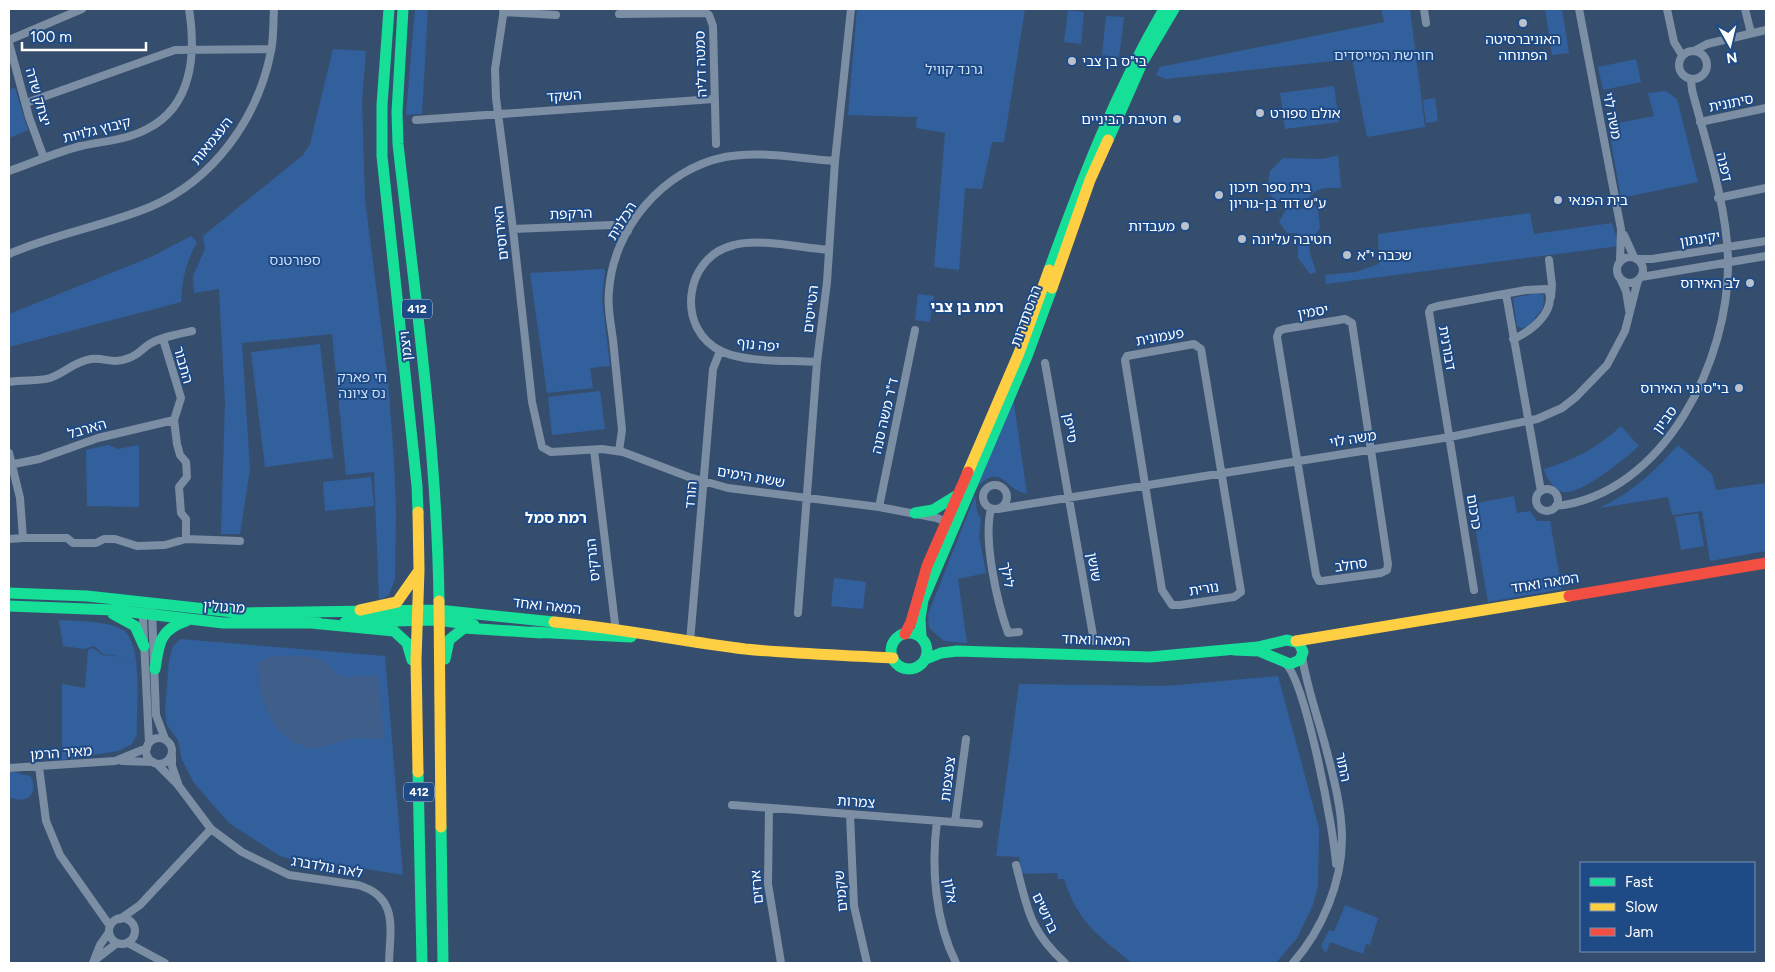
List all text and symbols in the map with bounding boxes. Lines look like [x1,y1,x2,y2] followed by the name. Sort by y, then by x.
[1517,17,1529,29] marker: האוניברסיטה הפתוחה
[22,20,146,52] scale bar
[1705,20,1755,70] north arrow
[30,28,72,46] text: 100 m
[691,30,711,98] street label: סמטה דליה
[1485,31,1561,64] place label: האוניברסיטה הפתוחה
[1334,47,1434,64] park label: חורשת המייסדים
[1725,48,1738,67] text: N
[1082,53,1147,70] place label: בי"ס בן צבי
[1066,55,1078,67] marker: בי"ס בן צבי
[925,61,983,78] park label: גרנד קוויל
[22,66,54,128] street label: יצחק שדה
[546,86,582,106] street label: השקד
[1707,90,1755,116] street label: סיתונית
[1599,91,1625,141] street label: משה לוי
[1270,105,1341,122] place label: אולם ספורט
[1254,107,1266,119] marker: אולם ספורט
[1081,111,1167,128] place label: חטיבת הביניים
[61,113,133,147] street label: קיבוץ גלויות
[1171,113,1183,125] marker: חטיבת הביניים
[188,114,236,168] street label: העצמאות
[1712,151,1736,184] street label: דפנה
[1229,179,1326,212] place label: בית ספר תיכון ע"ש דוד בן-גוריון
[1213,189,1225,201] marker: בית ספר תיכון ע"ש דוד בן-גוריון
[1568,192,1628,209] place label: בית הפנאי
[1552,194,1564,206] marker: בית הפנאי
[604,199,640,243] street label: הכלנית
[490,205,512,261] street label: האירוסים
[549,205,593,223] street label: הרקפת
[1128,218,1175,235] place label: מעבדות
[1179,220,1191,232] marker: מעבדות
[1679,227,1721,251] street label: יקינתון
[1252,231,1332,248] place label: חטיבה עליונה
[1236,233,1248,245] marker: חטיבה עליונה
[1357,247,1412,264] place label: שכבה י"א
[1341,249,1353,261] marker: שכבה י"א
[269,252,321,269] park label: ספורטנס
[1680,275,1740,292] place label: לב האירוס
[1744,277,1756,289] marker: לב האירוס
[1007,283,1045,349] street label: ההסתדרות
[800,284,822,334] street label: הטייסים
[930,298,1004,316] district label: רמת בן צבי
[402,300,432,318] road number: 412
[1296,301,1330,323] street label: יסמין
[1135,324,1185,350] street label: פעמונית
[1435,324,1459,372] street label: דבורנית
[396,330,416,362] street label: ויצמן
[736,334,780,356] street label: יפה נוף
[170,345,196,385] street label: התבור
[337,369,387,402] park label: חי פארק נס ציונה
[868,376,902,456] street label: ד"ר משה סנה
[1640,380,1729,397] place label: בי"ס גני האירוס
[1733,382,1745,394] marker: בי"ס גני האירוס
[1649,403,1681,437] street label: סביון
[1059,412,1081,444] street label: סייפן
[66,415,108,443] street label: הארבל
[1328,427,1378,451] street label: משה לוי
[716,463,786,491] street label: ששת הימים
[681,480,701,510] street label: הורד
[1463,493,1485,531] street label: כרכום
[525,509,587,527] district label: רמת סמל
[582,538,604,582] street label: הנרקיס
[1083,551,1105,583] street label: שושן
[1333,554,1369,576] street label: סחלב
[996,561,1018,589] street label: לילך
[1510,569,1580,597] street label: המאה ואחד
[1188,578,1220,600] street label: נורית
[512,594,582,618] street label: המאה ואחד
[202,597,246,617] street label: מרגולין
[1061,630,1131,650] street label: המאה ואחד
[29,742,93,764] street label: מאיר הרמן
[1332,751,1354,783] street label: התור
[937,755,959,803] street label: צפצפות
[404,782,434,802] road number: 412
[836,792,876,812] street label: צמרות
[290,852,364,882] street label: לאה גולדברג
[1580,862,1755,952] legend
[747,869,767,905] street label: ארזים
[831,870,851,912] street label: שקמים
[1625,873,1654,891] text: Fast
[939,877,961,905] street label: אלון
[1028,890,1062,936] street label: ברושים
[1625,898,1658,916] text: Slow
[1625,923,1653,941] text: Jam

